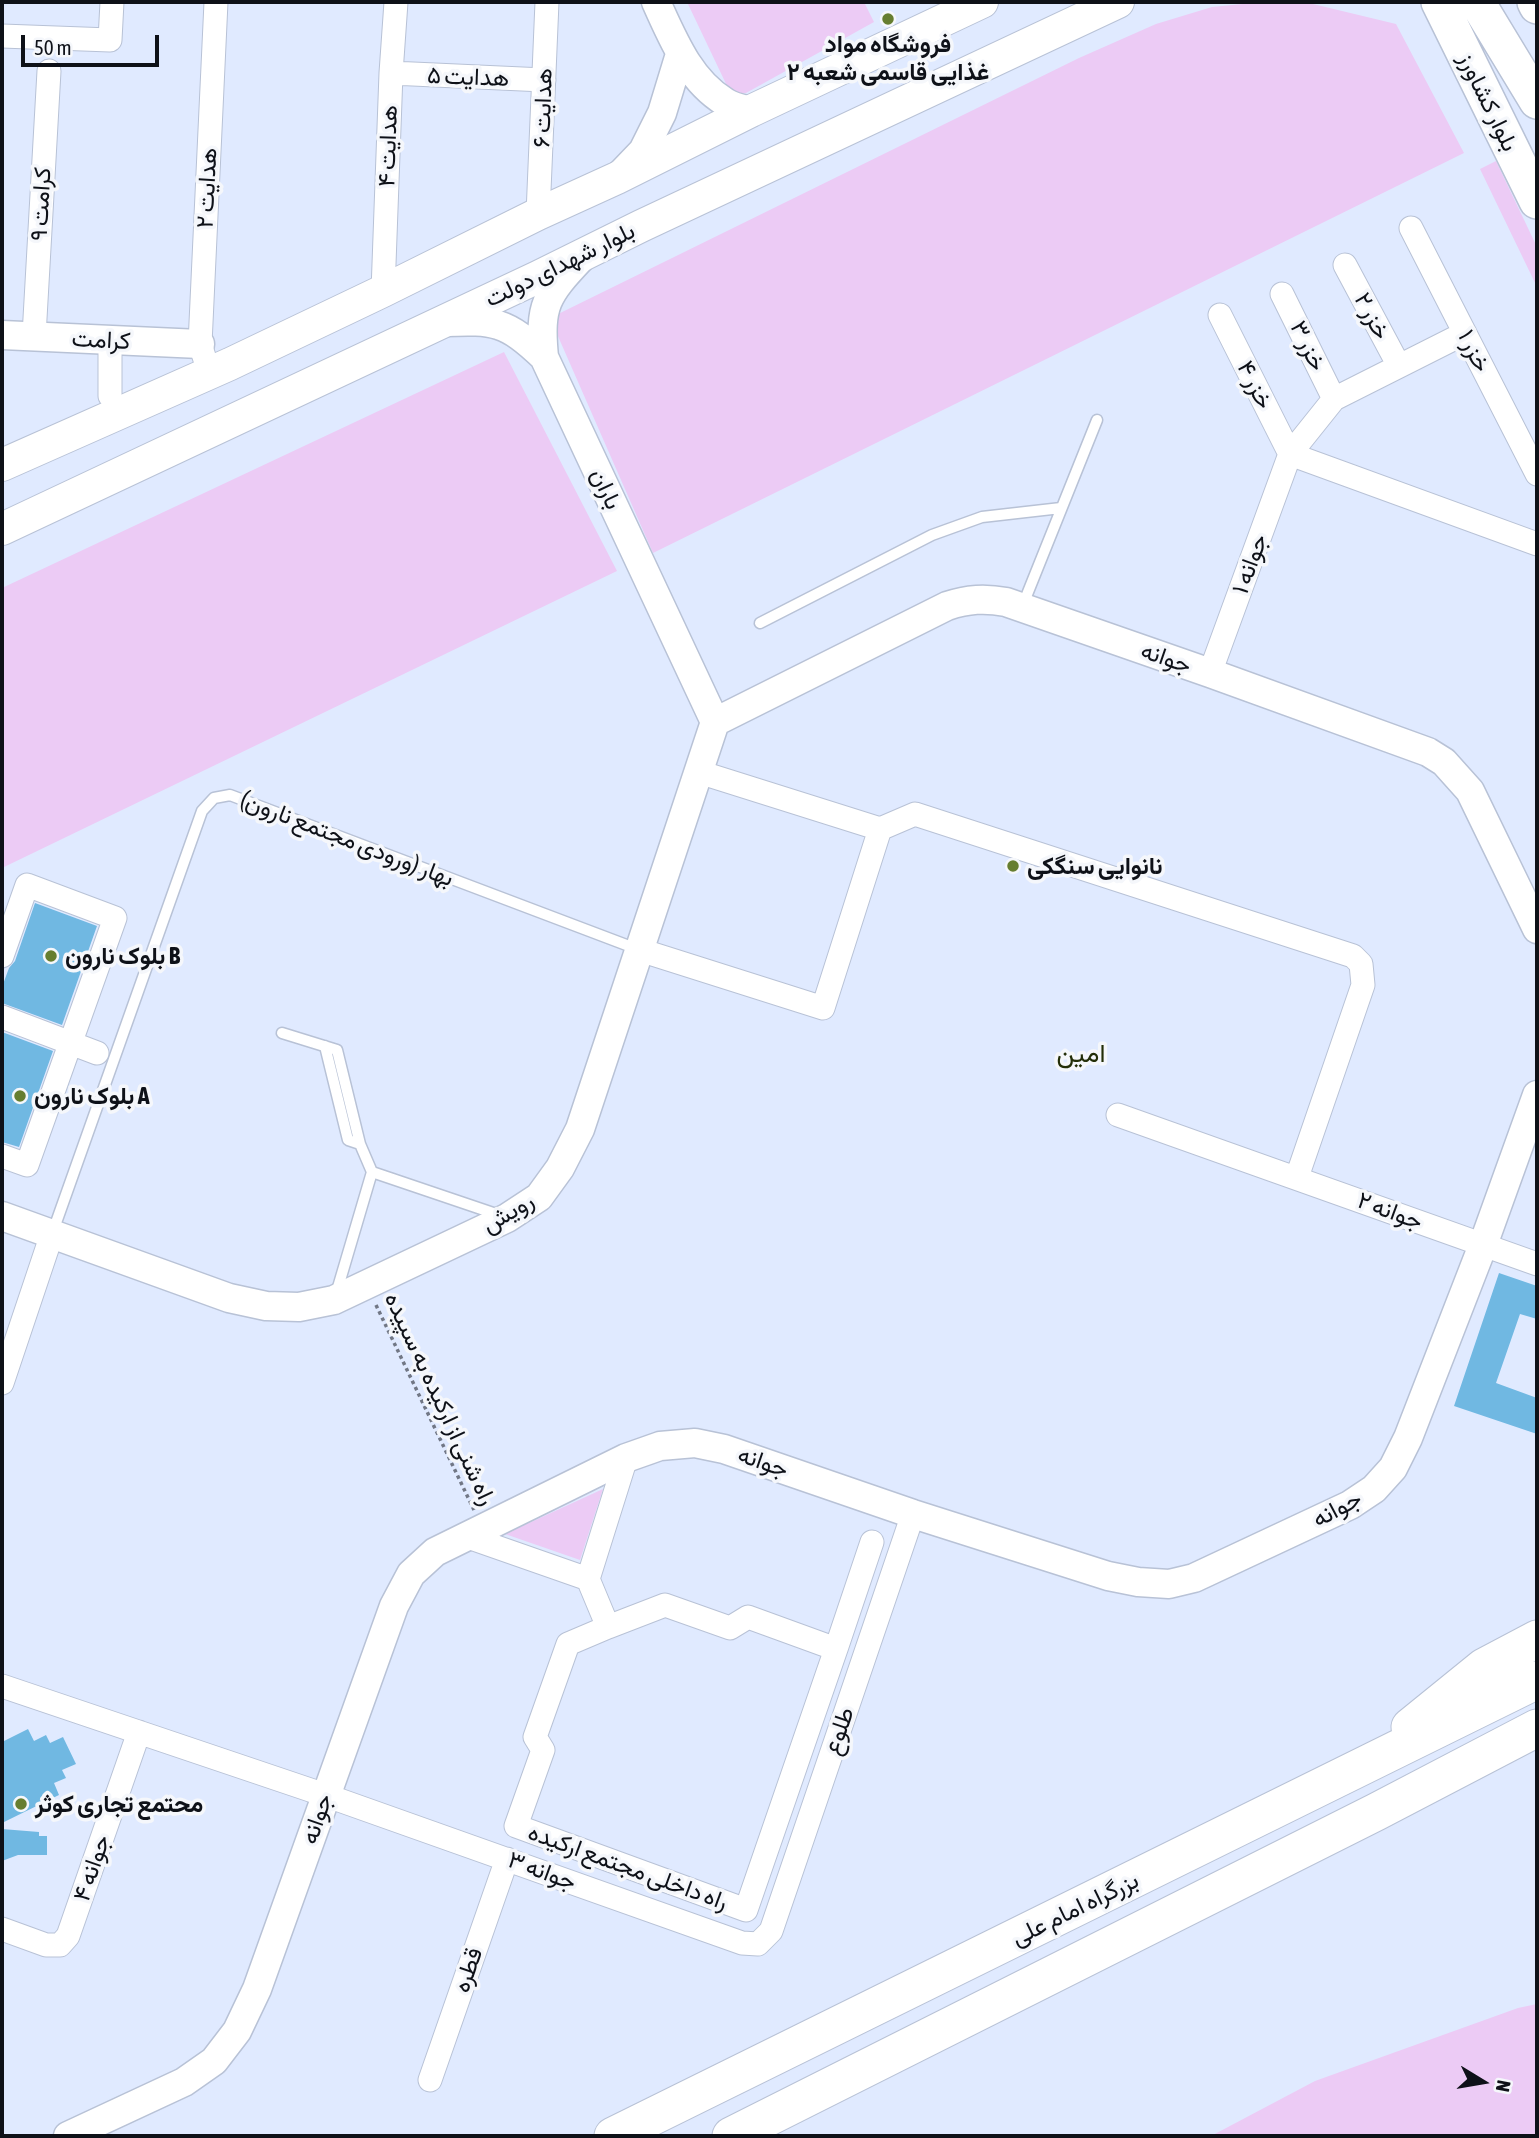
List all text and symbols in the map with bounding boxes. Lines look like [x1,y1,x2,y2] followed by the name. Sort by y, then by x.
[880,11,896,27] marker: فروشگاه مواد غذایی قاسمی شعبه ۲
[24,21,163,65] scale bar
[787,30,989,86] place label: فروشگاه مواد غذایی قاسمی شعبه ۲
[34,35,72,59] text: 50 m
[1452,48,1524,156] street label: بلوار کشاورز
[426,61,510,93] street label: هدایت ۵
[527,68,559,148] street label: هدایت ۶
[372,105,404,187] street label: هدایت ۴
[191,147,223,229] street label: هدایت ۲
[25,166,57,242] street label: کرامت ۹
[480,216,640,314] street label: بلوار شهدای دولت
[1348,288,1396,344] street label: خزر ۲
[1284,316,1332,376] street label: خزر ۳
[71,324,131,356] street label: کرامت
[1451,325,1497,377] street label: خزر ۱
[1231,356,1279,414] street label: خزر ۴
[584,464,628,514] street label: باران
[1226,530,1274,598] street label: جوانه ۱
[1137,636,1195,680] street label: جوانه
[236,785,458,893] street label: بهار (ورودی مجتمع نارون)
[1027,852,1162,880] place label: نانوایی سنگکی
[1005,858,1021,874] marker: نانوایی سنگکی
[65,942,180,970] place label: بلوک نارون B
[43,948,59,964] marker: بلوک نارون B
[1057,1038,1105,1070] district label: امین
[34,1082,149,1110] place label: بلوک نارون A
[12,1088,28,1104] marker: بلوک نارون A
[477,1186,539,1240] street label: رویش
[1353,1186,1427,1236] street label: جوانه ۲
[378,1288,502,1510] street label: راه شنی از ارکیده به سپیده
[734,1440,792,1484] street label: جوانه
[1307,1484,1367,1534] street label: جوانه
[817,1703,861,1759] street label: طلوع
[35,1790,203,1818] place label: محتمع تجاری کوثر
[295,1790,339,1848] street label: جوانه
[13,1796,29,1812] marker: محتمع تجاری کوثر
[524,1818,732,1916] street label: راه داخلی مجتمع ارکیده
[67,1831,117,1905] street label: جوانه ۴
[504,1845,580,1897] street label: جوانه ۳
[1007,1866,1143,1952] street label: بزرگراه امام علی
[447,1944,489,1996] street label: قطره
[1448,2047,1518,2117] north arrow
[1492,2078,1515,2094] text: N

